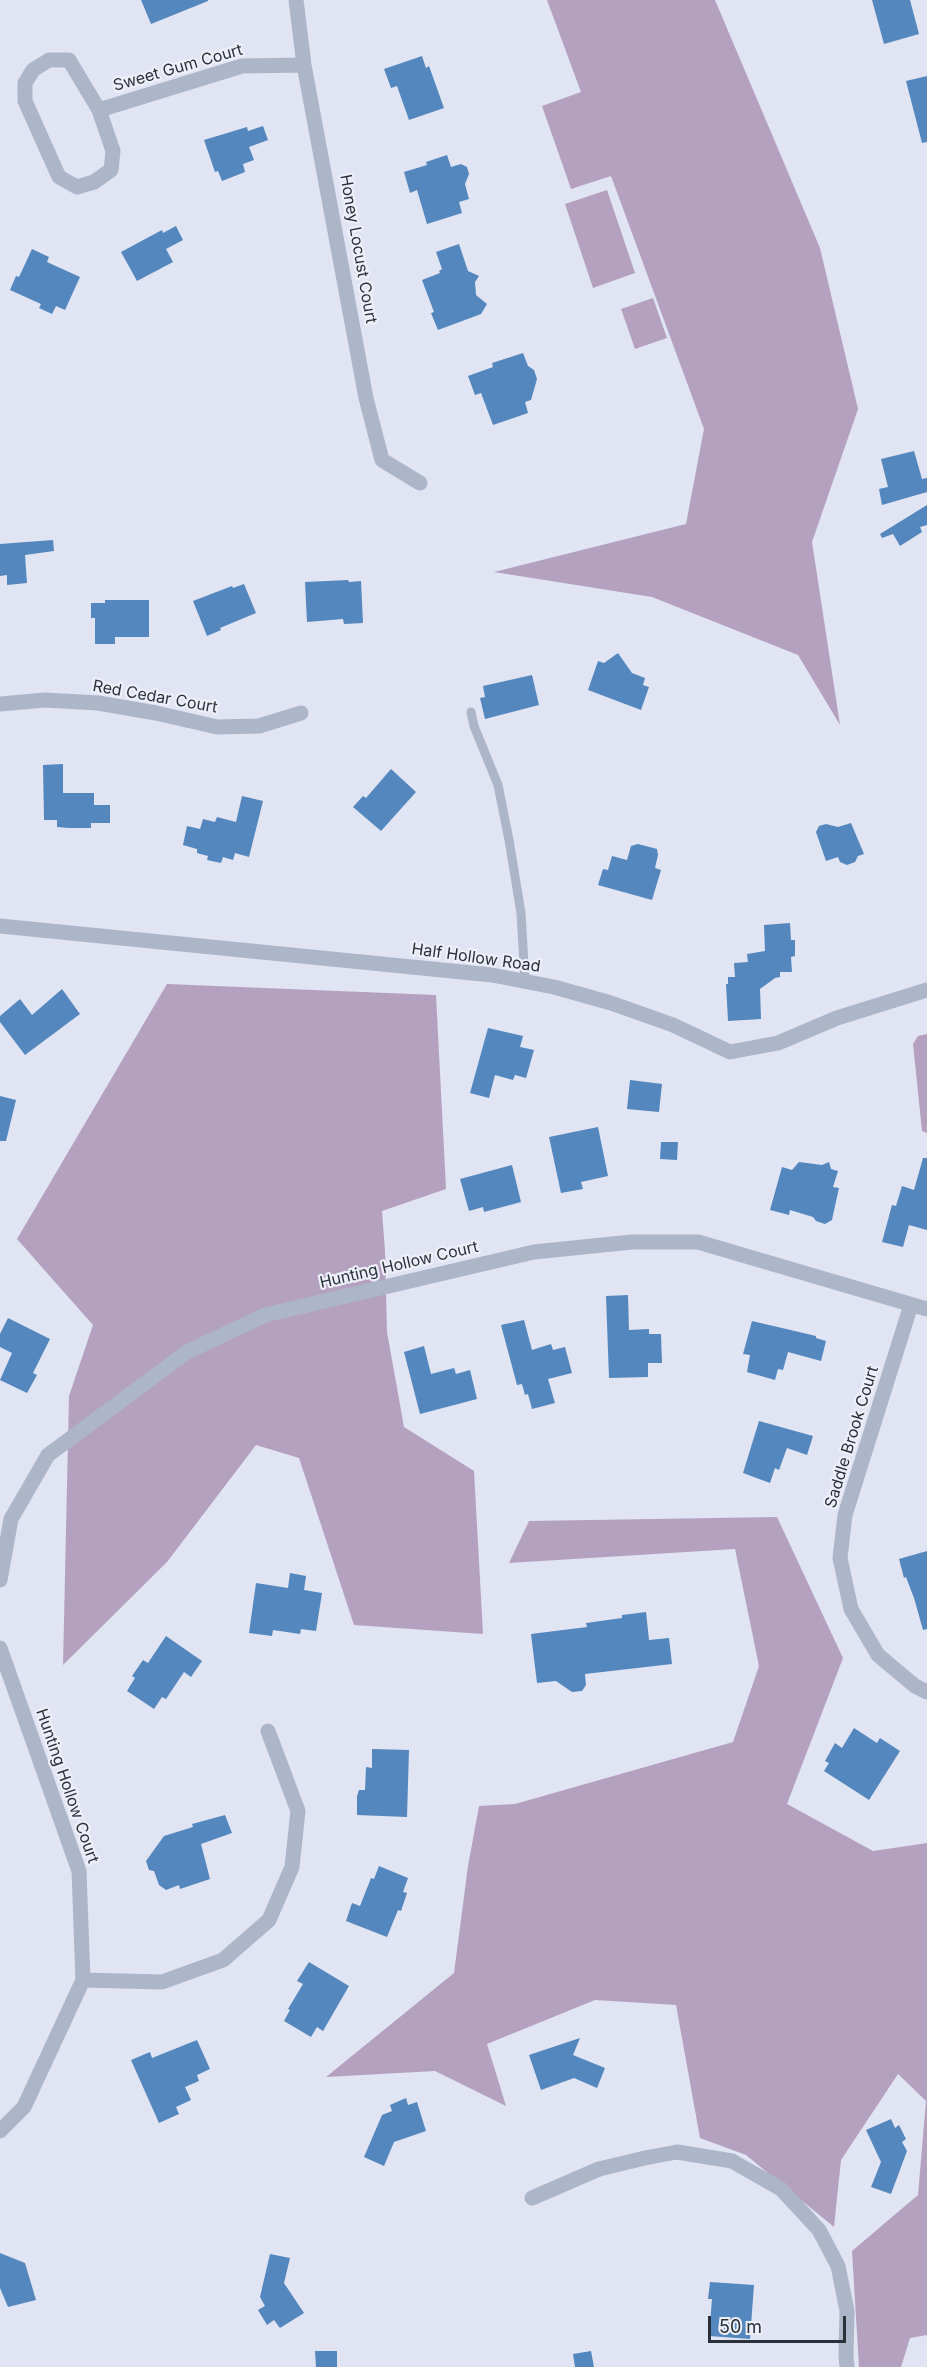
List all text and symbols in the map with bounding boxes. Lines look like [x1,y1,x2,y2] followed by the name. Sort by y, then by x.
[111,40,245,96] street label: Sweet Gum Court
[335,173,381,325] street label: Honey Locust Court
[91,677,219,717] street label: Red Cedar Court
[410,939,542,977] street label: Half Hollow Road
[318,1237,480,1293] street label: Hunting Hollow Court
[821,1364,883,1510] street label: Saddle Brook Court
[32,1706,102,1866] street label: Hunting Hollow Court
[711,2304,849,2342] scale bar
[719,2316,762,2337] text: 50 m

